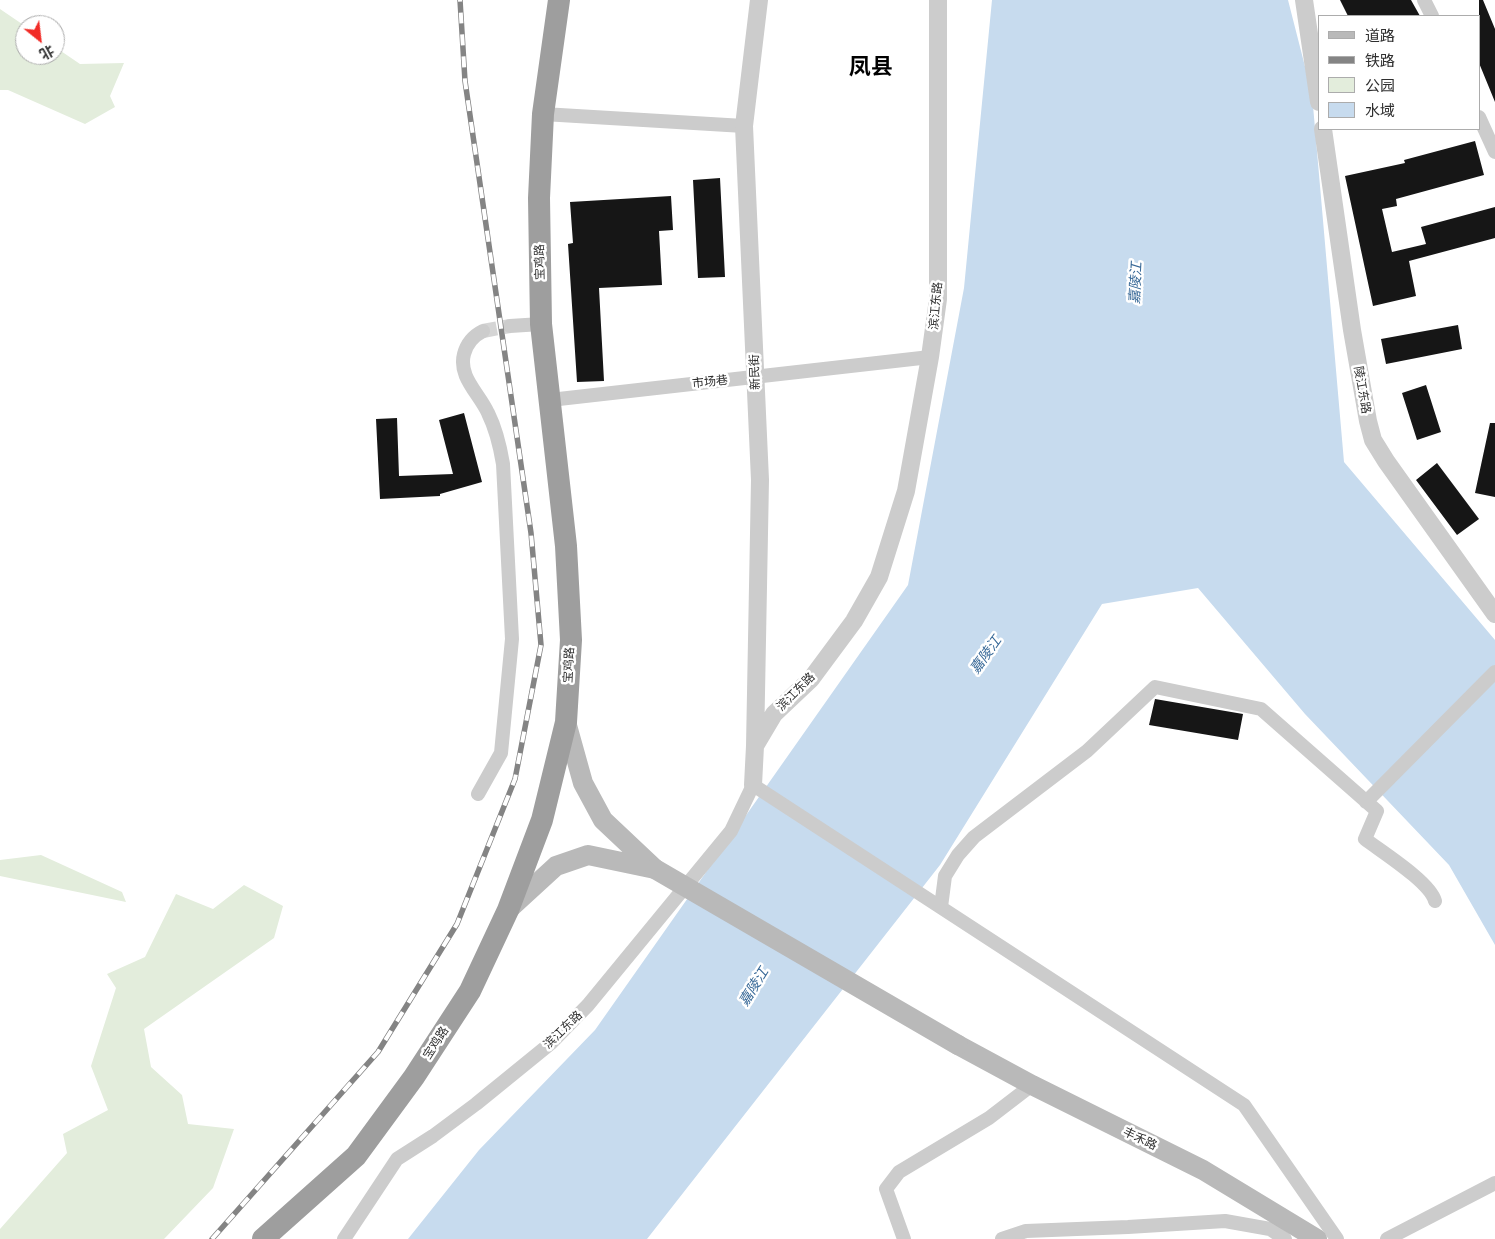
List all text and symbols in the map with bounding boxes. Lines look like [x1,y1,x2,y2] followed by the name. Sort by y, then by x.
[15,15,65,65] north arrow
[1318,15,1480,130] legend
[1365,27,1395,45] text: 道路
[37,42,57,63] text: 北
[1365,52,1395,70] text: 铁路
[849,54,893,80] district label: 凤县
[1365,77,1395,95] text: 公园
[1365,102,1395,120] text: 水域
[532,244,548,280] street label: 宝鸡路
[1127,262,1145,304] water label: 嘉陵江
[927,281,945,331] street label: 滨江东路
[747,354,763,390] street label: 新民街
[1351,365,1373,415] street label: 陵江东路
[691,373,729,391] street label: 市场巷
[967,633,1005,677] water label: 嘉陵江
[561,647,577,683] street label: 宝鸡路
[774,670,818,714] street label: 滨江东路
[736,965,772,1009] water label: 嘉陵江
[541,1008,585,1052] street label: 滨江东路
[420,1024,452,1062] street label: 宝鸡路
[1121,1125,1159,1153] street label: 丰禾路

